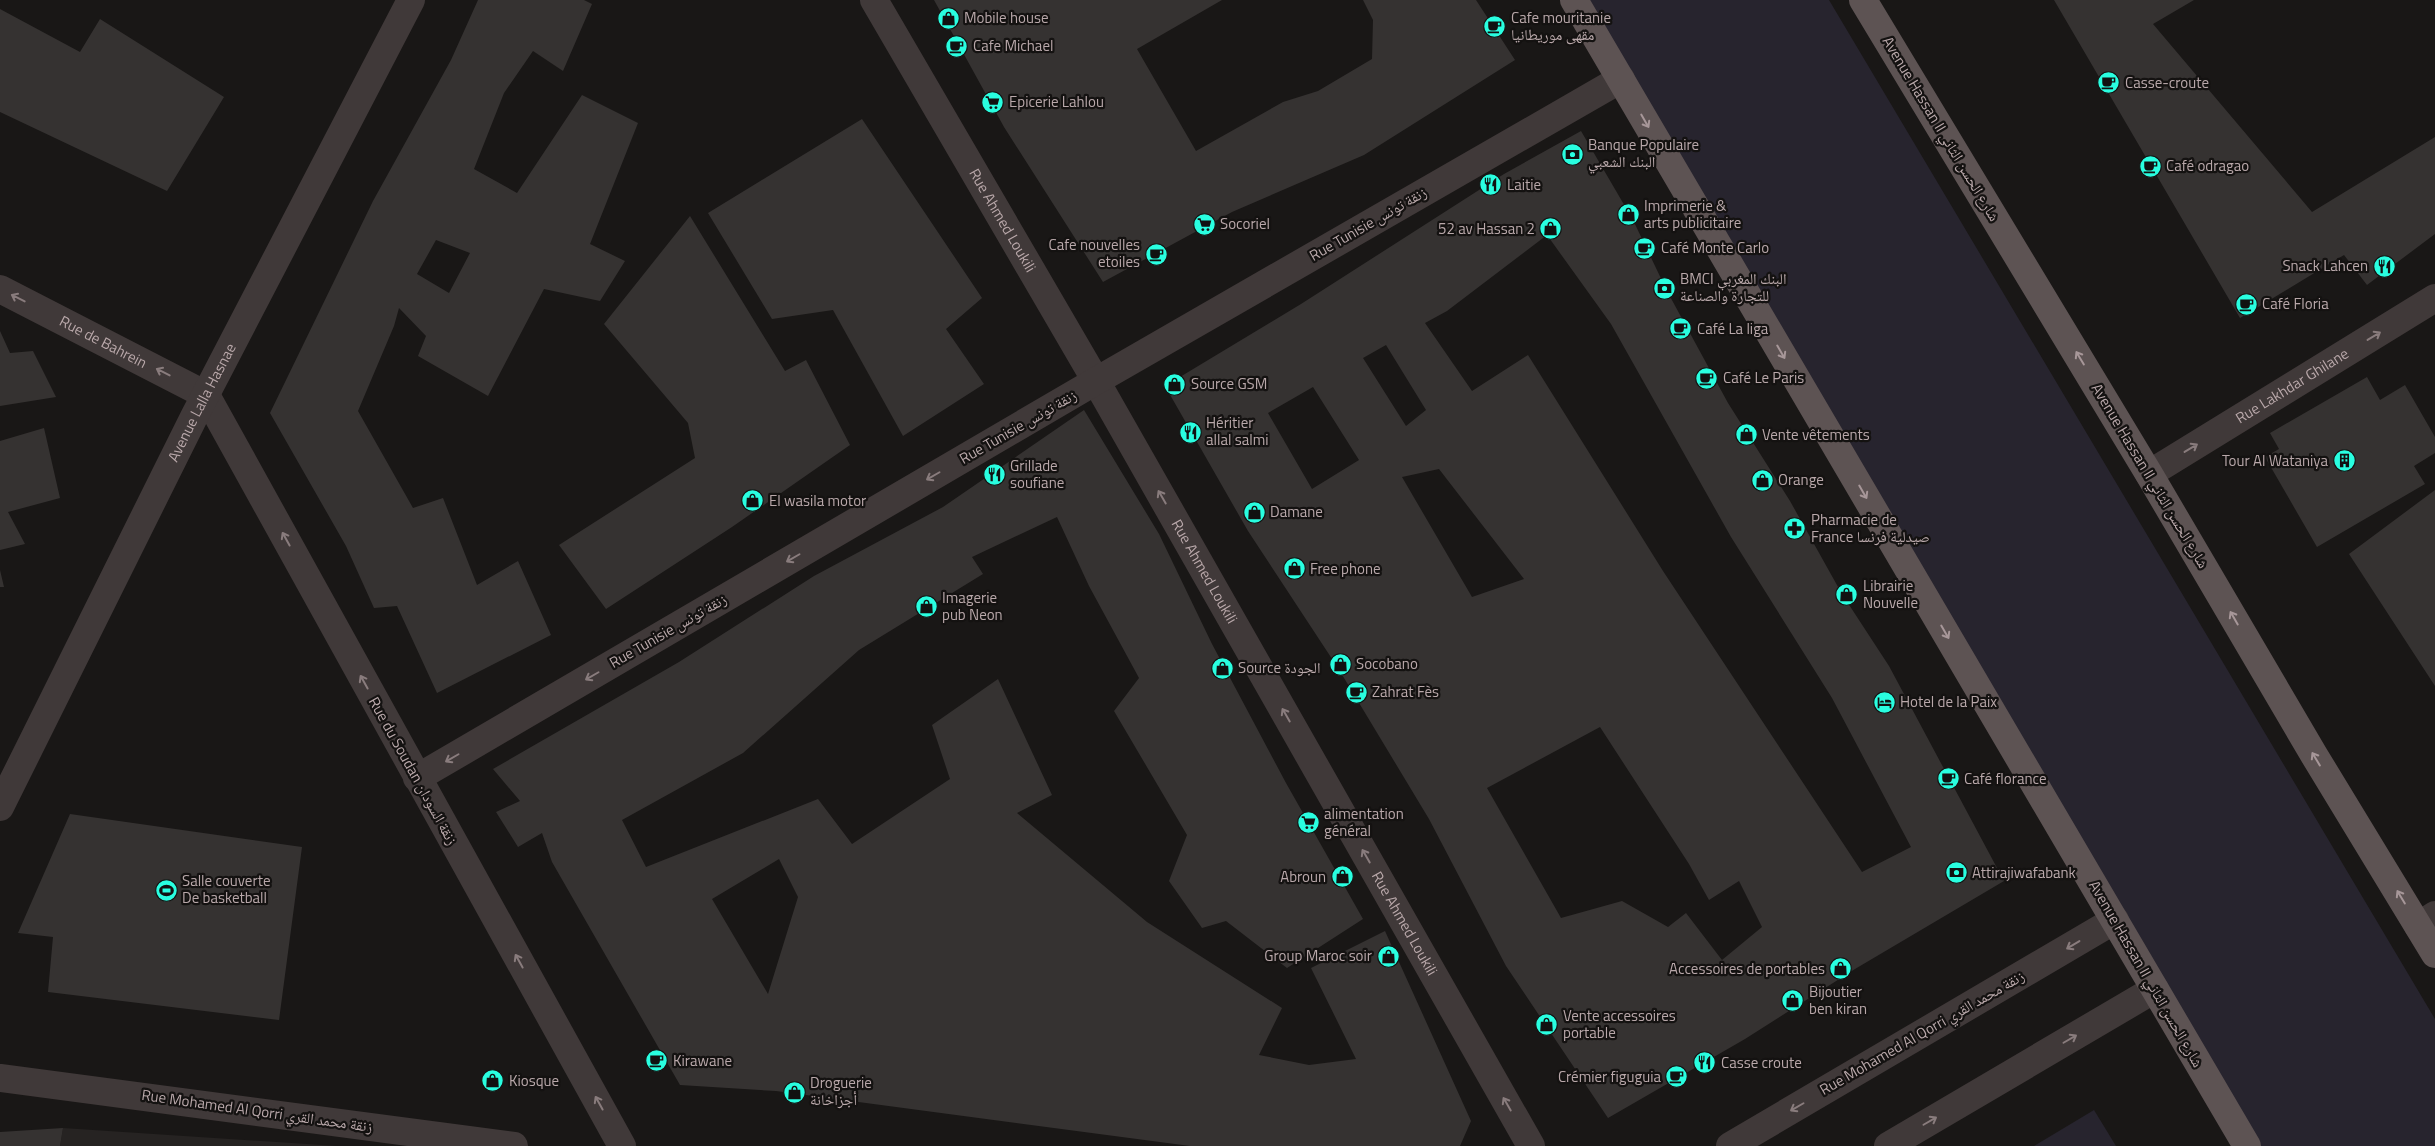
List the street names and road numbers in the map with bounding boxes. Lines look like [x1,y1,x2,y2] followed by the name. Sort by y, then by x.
[1876,32,2006,226] street label: Avenue Hassan II شارع الحسن الثاني
[963,164,1042,276] street label: Rue Ahmed Loukili
[1305,180,1431,267] street label: Rue Tunisie زنقة تونس
[56,310,151,374] street label: Rue de Bahrein
[161,339,241,466] street label: Avenue Lalla Hasnae
[2231,342,2353,429] street label: Rue Lakhdar Ghilane
[2085,379,2215,573] street label: Avenue Hassan II شارع الحسن الثاني
[955,383,1081,470] street label: Rue Tunisie زنقة تونس
[1166,515,1244,628] street label: Rue Ahmed Loukili
[605,587,731,674] street label: Rue Tunisie زنقة تونس
[363,693,464,849] street label: Rue du Soudan زنقة السودان
[1366,867,1444,980] street label: Rue Ahmed Loukili
[2083,876,2210,1072] street label: Avenue Hassan II شارع الحسن الثاني
[1815,964,2029,1101] street label: Rue Mohamed Al Qorri زنقة محمد القري
[140,1083,374,1139] street label: Rue Mohamed Al Qorri زنقة محمد القري

